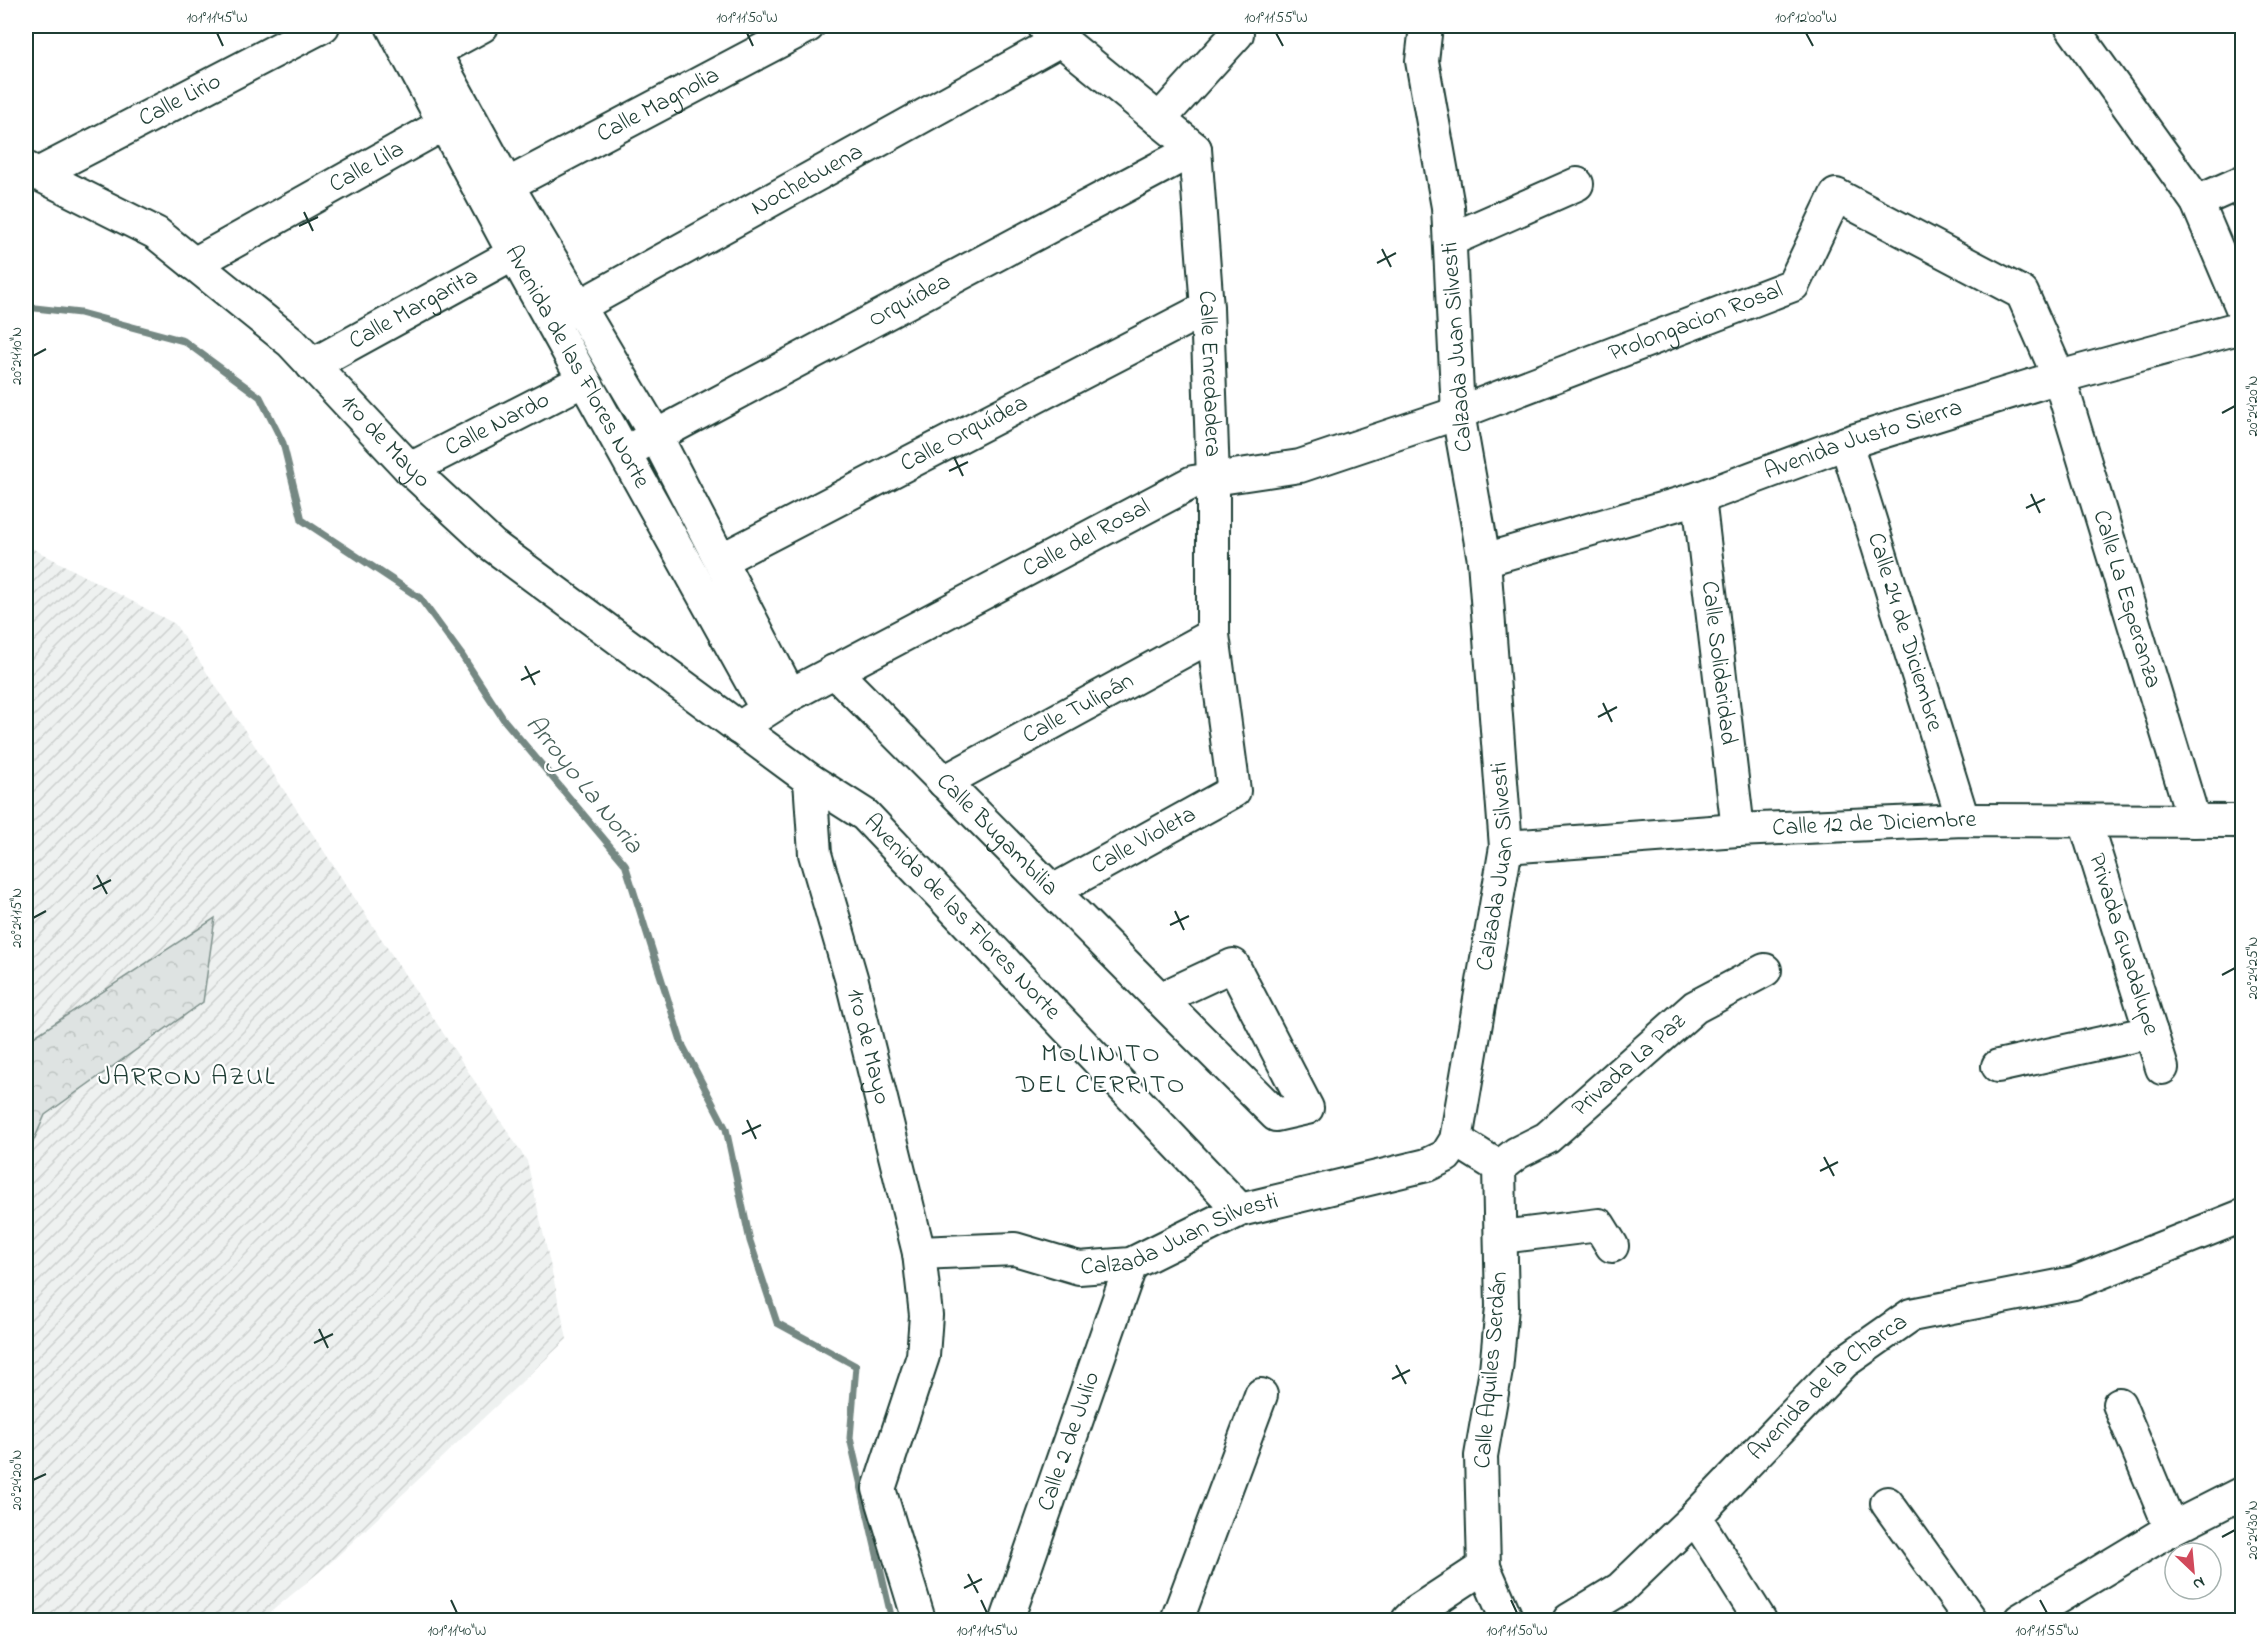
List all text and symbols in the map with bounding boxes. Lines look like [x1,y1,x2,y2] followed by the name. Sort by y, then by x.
[186,7,248,29] text: 101°11'45"W
[716,7,778,29] text: 101°11'50"W
[1244,7,1308,29] text: 101°11'55"W
[1775,7,1837,29] text: 101°12'00"W
[591,58,726,152] street label: Calle Magnolia
[133,64,227,136] street label: Calle Lirio
[323,132,411,202] street label: Calle Lila
[745,135,870,225] street label: Nochebuena
[495,239,659,495] street label: Avenida de las Flores Norte
[1433,241,1483,453] street label: Calzada Juan Silvesti
[343,259,485,359] street label: Calle Margarita
[863,265,957,337] street label: Orquídea
[1604,273,1788,371] street label: Prolongacion Rosal
[1188,289,1230,458] street label: Calle Enredadera
[6,327,28,385] text: 20°24'10"N
[2242,376,2264,436] text: 20°24'20"N
[439,383,556,466] street label: Calle Nardo
[894,386,1034,482] street label: Calle Orquídea
[332,387,438,497] street label: 1ro de Mayo
[1759,391,1966,490] street label: Avenida Justo Sierra
[1016,490,1157,587] street label: Calle del Rosal
[2083,506,2170,693] street label: Calle La Esperanza
[1857,528,1952,736] street label: Calle 24 de Diciembre
[1691,579,1745,747] street label: Calle Solidaridad
[1016,664,1140,753] street label: Calle Tulipán
[515,707,652,863] water label: Arroyo La Noria
[1468,760,1524,974] street label: Calzada Juan Silvesti
[927,765,1066,904] street label: Calle Bugambilia
[1085,798,1203,884] street label: Calle Violeta
[1772,802,1976,846] street label: Calle 12 de Diciembre
[855,806,1069,1028] street label: Avenida de las Flores Norte
[2079,849,2168,1040] street label: Privada Guadalupe
[6,888,28,948] text: 20°24'15"N
[2242,937,2264,999] text: 20°24'25"N
[837,985,899,1108] street label: 1ro de Mayo
[1564,1004,1695,1126] street label: Privada La Paz
[1015,1035,1186,1105] district label: MOLINITO DEL CERRITO
[98,1058,276,1097] district label: JARRON AZUL
[1079,1184,1282,1285] street label: Calzada Juan Silvesti
[1466,1270,1518,1470] street label: Calle Aquiles Serdán
[1740,1305,1915,1469] street label: Avenida de la Charca
[1029,1367,1110,1516] street label: Calle 2 de Julio
[6,1450,28,1510] text: 20°24'20"N
[2242,1500,2264,1560] text: 20°24'30"N
[2163,1541,2223,1601] north arrow
[2188,1570,2209,1596] text: N
[428,1620,486,1642] text: 101°11'40"W
[956,1620,1018,1642] text: 101°11'45"W
[1486,1620,1548,1642] text: 101°11'50"W
[2015,1620,2079,1642] text: 101°11'55"W

